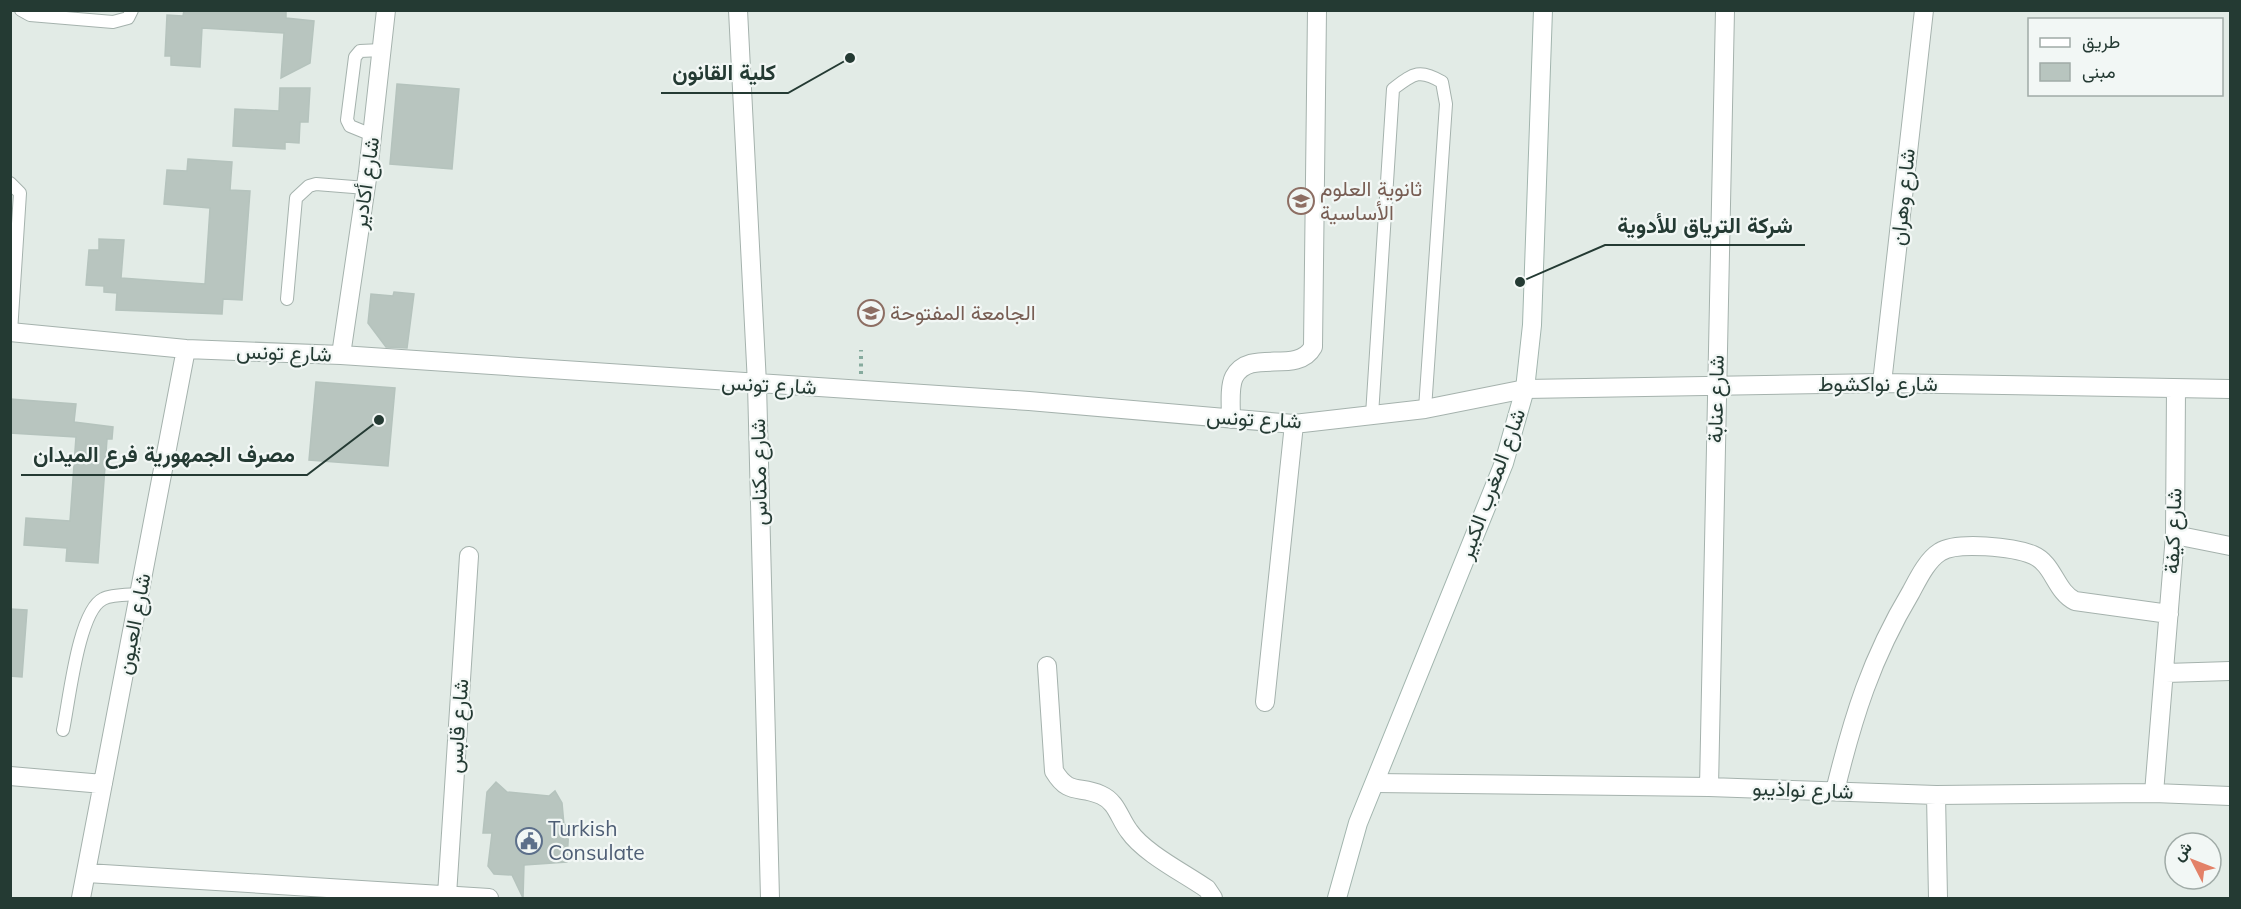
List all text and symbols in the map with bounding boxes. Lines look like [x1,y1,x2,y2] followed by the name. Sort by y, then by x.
[2028,18,2223,96] legend
[2082,30,2120,53] text: طريق
[661,53,788,93] callout: كلية القانون
[672,58,776,86] text: كلية القانون
[2082,60,2116,83] text: مبنى
[346,135,386,232] street label: شارع أكادير
[1884,147,1922,247] street label: شارع وهران
[1320,175,1422,225] place label: ثانوية العلوم الأساسية
[1286,186,1316,216] school or university icon: ثانوية العلوم الأساسية
[1605,205,1805,245] callout: شركة الترياق للأدوية
[1617,211,1793,239] text: شركة الترياق للأدوية
[856,298,886,328] school or university icon: الجامعة المفتوحة
[890,299,1036,326] place label: الجامعة المفتوحة
[236,337,332,369] street label: شارع تونس
[1701,355,1731,443] street label: شارع عنابة
[721,369,817,401] street label: شارع تونس
[1818,370,1938,398] street label: شارع نواكشوط
[1206,403,1302,435] street label: شارع تونس
[1451,405,1532,564] street label: شارع المغرب الكبير
[744,418,774,526] street label: شارع مكناس
[21,435,307,475] callout: مصرف الجمهورية فرع الميدان
[33,440,295,469] text: مصرف الجمهورية فرع الميدان
[2158,488,2188,574] street label: شارع كيفة
[110,571,158,677] street label: شارع العيون
[441,678,475,774] street label: شارع قابس
[1752,774,1854,806] street label: شارع نواذيبو
[548,815,645,865] place label: Turkish Consulate
[514,826,544,856] public building icon: Turkish Consulate
[2163,831,2223,891] north arrow
[2168,837,2196,865] text: ش

